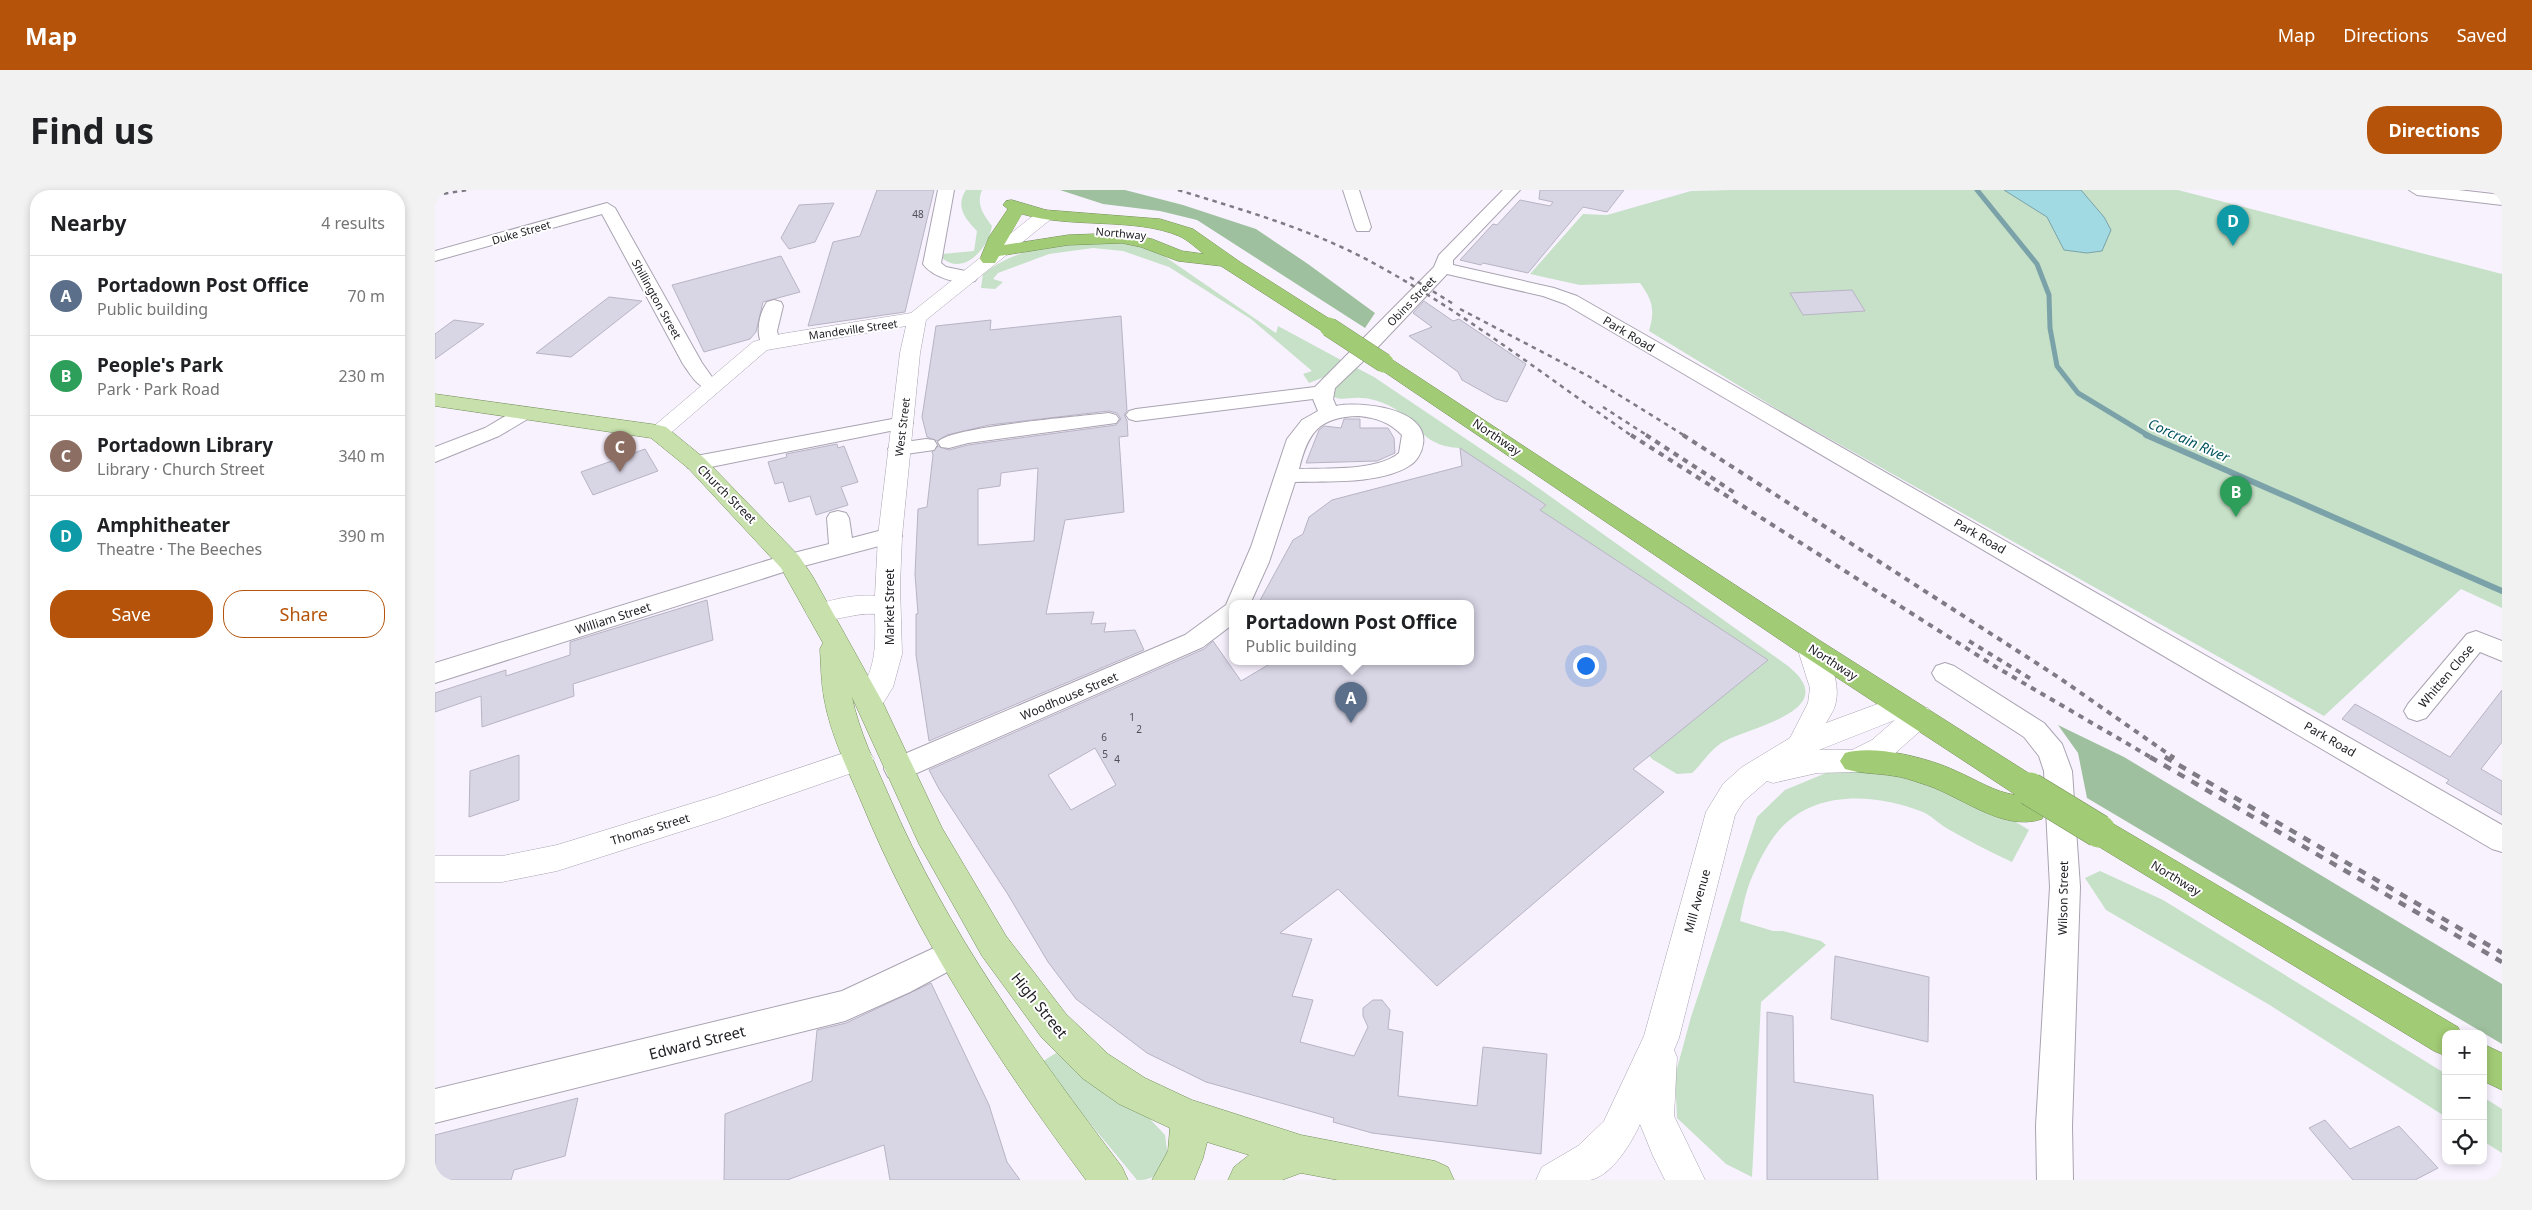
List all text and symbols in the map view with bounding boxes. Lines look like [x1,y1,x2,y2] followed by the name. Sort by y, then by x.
[25,19,77,52] text: Map
[2278,23,2315,47] text: Map
[2343,23,2429,47] text: Directions
[2457,23,2507,47] text: Saved
[2367,106,2502,154] button: Directions
[30,107,154,154] text: Find us
[2217,205,2249,246] pin: D
[912,207,924,221] house number: 48
[50,209,126,237] text: Nearby
[321,212,385,234] text: 4 results
[490,216,552,248] street label: Duke Street
[1095,223,1147,243] street label: Northway
[629,257,685,341] street label: Shillington Street
[97,272,309,298] text: Portadown Post Office
[1383,273,1439,329] street label: Obins Street
[60,285,72,307] text: A
[348,285,385,307] text: 70 m
[97,298,208,320] text: Public building
[1600,312,1658,356] street label: Park Road
[808,315,898,343] street label: Mandeville Street
[97,352,223,378] text: People's Park
[61,365,71,387] text: B
[338,365,385,387] text: 230 m
[97,378,220,400] text: Park · Park Road
[891,397,913,457] street label: West Street
[1469,414,1525,460] street label: Northway
[2145,414,2233,467] water label: Corcrain River
[604,431,636,472] pin: C
[97,432,273,458] text: Portadown Library
[61,445,71,467] text: C
[338,445,385,467] text: 340 m
[97,458,265,480] text: Library · Church Street
[694,461,761,528] street label: Church Street
[2220,476,2252,517] pin: B
[97,512,230,538] text: Amphitheater
[1951,514,2009,558] street label: Park Road
[60,525,72,547] text: D
[338,525,385,547] text: 390 m
[97,538,262,560] text: Theatre · The Beeches
[881,568,898,645] street label: Market Street
[50,590,213,638] button: Save
[223,590,385,638] button: Share
[573,598,653,638] street label: William Street
[1229,600,1474,665] popup
[1246,609,1457,635] text: Portadown Post Office
[1246,635,1357,657] text: Public building
[1805,640,1862,685] street label: Northway
[2414,640,2478,711] street label: Whitten Close
[1573,653,1599,679] your location
[1018,668,1121,724] street label: Woodhouse Street
[1335,682,1367,723] pin: A
[1129,710,1135,724] house number: 1
[2301,717,2359,761] street label: Park Road
[1136,722,1142,736] house number: 2
[1101,730,1107,744] house number: 6
[1102,747,1108,761] house number: 5
[1114,752,1120,766] house number: 4
[608,809,692,849] street label: Thomas Street
[2148,856,2205,900] street label: Northway
[2054,860,2072,935] street label: Wilson Street
[1680,867,1714,935] street label: Mill Avenue
[1007,968,1073,1043] street label: High Street
[647,1020,748,1064] street label: Edward Street
[2442,1030,2487,1165] map controls
[2442,1030,2487,1075] button: +
[2442,1075,2487,1120] button: −
[2442,1120,2487,1165] button: locate

